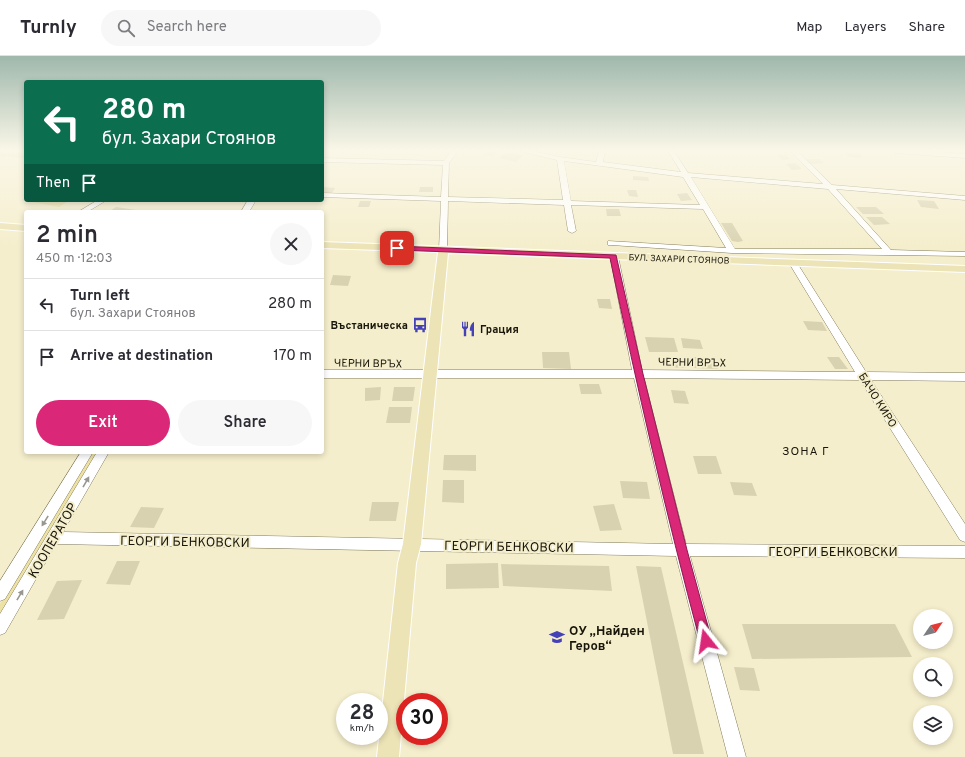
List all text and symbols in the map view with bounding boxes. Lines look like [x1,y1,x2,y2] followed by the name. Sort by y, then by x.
[101,10,381,46] search box
[20,16,77,40] text: Turnly
[115,17,137,39] icon: search
[147,18,227,37] text: Search here
[796,19,822,36] text: Map
[844,19,886,36] text: Layers
[908,19,945,36] text: Share
[102,93,186,129] text: 280 m
[36,96,88,148] icon: left
[102,128,276,151] text: бул. Захари Стоянов
[78,172,100,194] icon: arrive
[36,174,70,193] text: Then
[36,221,98,251] text: 2 min
[270,223,312,265] button: close
[380,231,414,265] pin
[386,237,408,259] icon: arrive
[36,251,113,267] text: 450 m · 12:03
[628,252,730,267] street label: БУЛ. ЗАХАРИ СТОЯНОВ
[70,287,130,306] text: Turn left
[36,294,58,316] icon: left
[268,295,312,314] text: 280 m
[70,306,196,322] text: бул. Захари Стоянов
[411,316,429,334] bus stop icon: Въстаническа
[330,319,408,333] place label: Въстаническа
[459,320,477,338] restaurant icon: Грация
[480,323,519,337] place label: Грация
[36,346,58,368] icon: arrive
[70,347,213,366] text: Arrive at destination
[273,347,312,366] text: 170 m
[658,355,727,371] street label: ЧЕРНИ ВРЪХ
[334,356,403,372] street label: ЧЕРНИ ВРЪХ
[855,371,900,431] street label: БАЧО КИРО
[36,400,170,446] button: Exit
[178,400,312,446] button: Share
[782,444,830,460] district label: ЗОНА Г
[82,477,89,488] one-way arrow
[26,501,82,581] street label: КООПЕРАТОР
[41,516,49,526] one-way arrow
[120,534,250,552] street label: ГЕОРГИ БЕНКОВСКИ
[444,539,574,557] street label: ГЕОРГИ БЕНКОВСКИ
[768,545,898,561] street label: ГЕОРГИ БЕНКОВСКИ
[16,590,24,600] one-way arrow
[913,609,953,649] north arrow
[913,609,953,745] map controls
[685,620,727,662] position arrow
[569,624,645,655] place label: ОУ „Найден Геров“
[548,628,566,646] school or university icon: ОУ „Найден Геров“
[913,657,953,697] button: search
[396,693,448,745] speed limit sign: 30
[350,701,374,727] text: 28
[913,705,953,745] button: layers
[350,722,374,735] text: km/h

